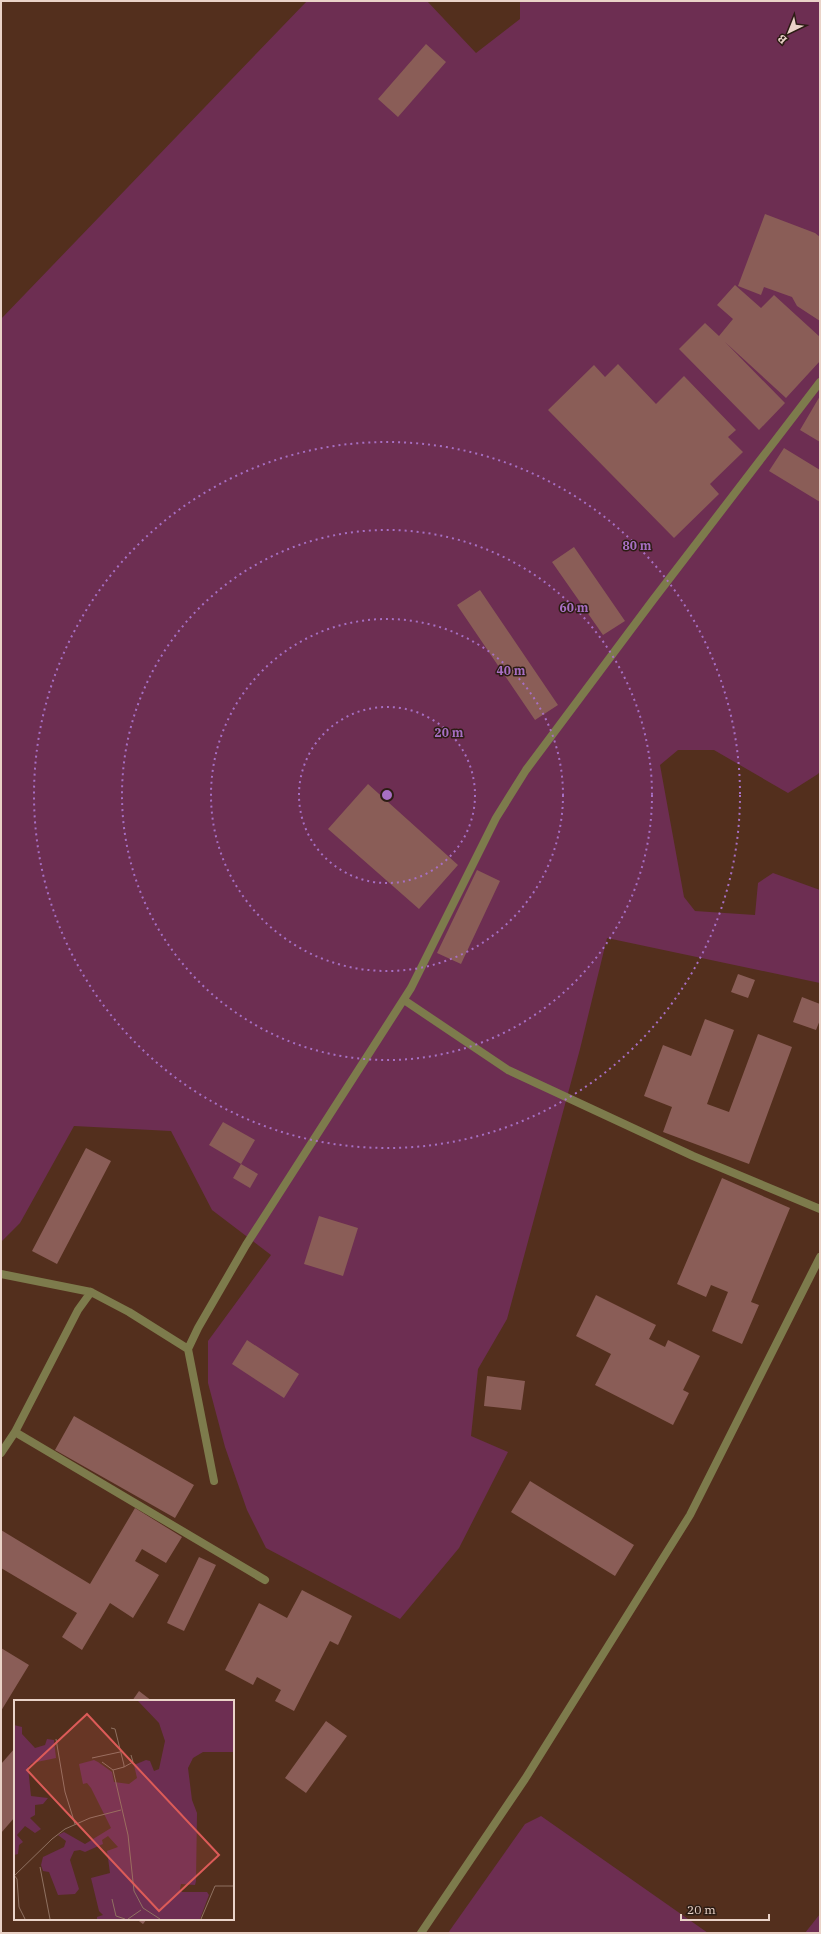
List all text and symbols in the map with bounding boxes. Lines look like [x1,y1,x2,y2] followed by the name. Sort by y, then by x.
[769,12,809,52] north arrow
[774,31,790,47] text: B
[623,538,652,553] text: 80 m
[560,600,589,615] text: 60 m
[497,663,526,678] text: 40 m
[435,725,464,740] text: 20 m
[380,788,394,802] centre of rings
[14,1700,234,1920] inset map
[681,1896,769,1922] scale bar
[687,1902,716,1917] text: 20 m

